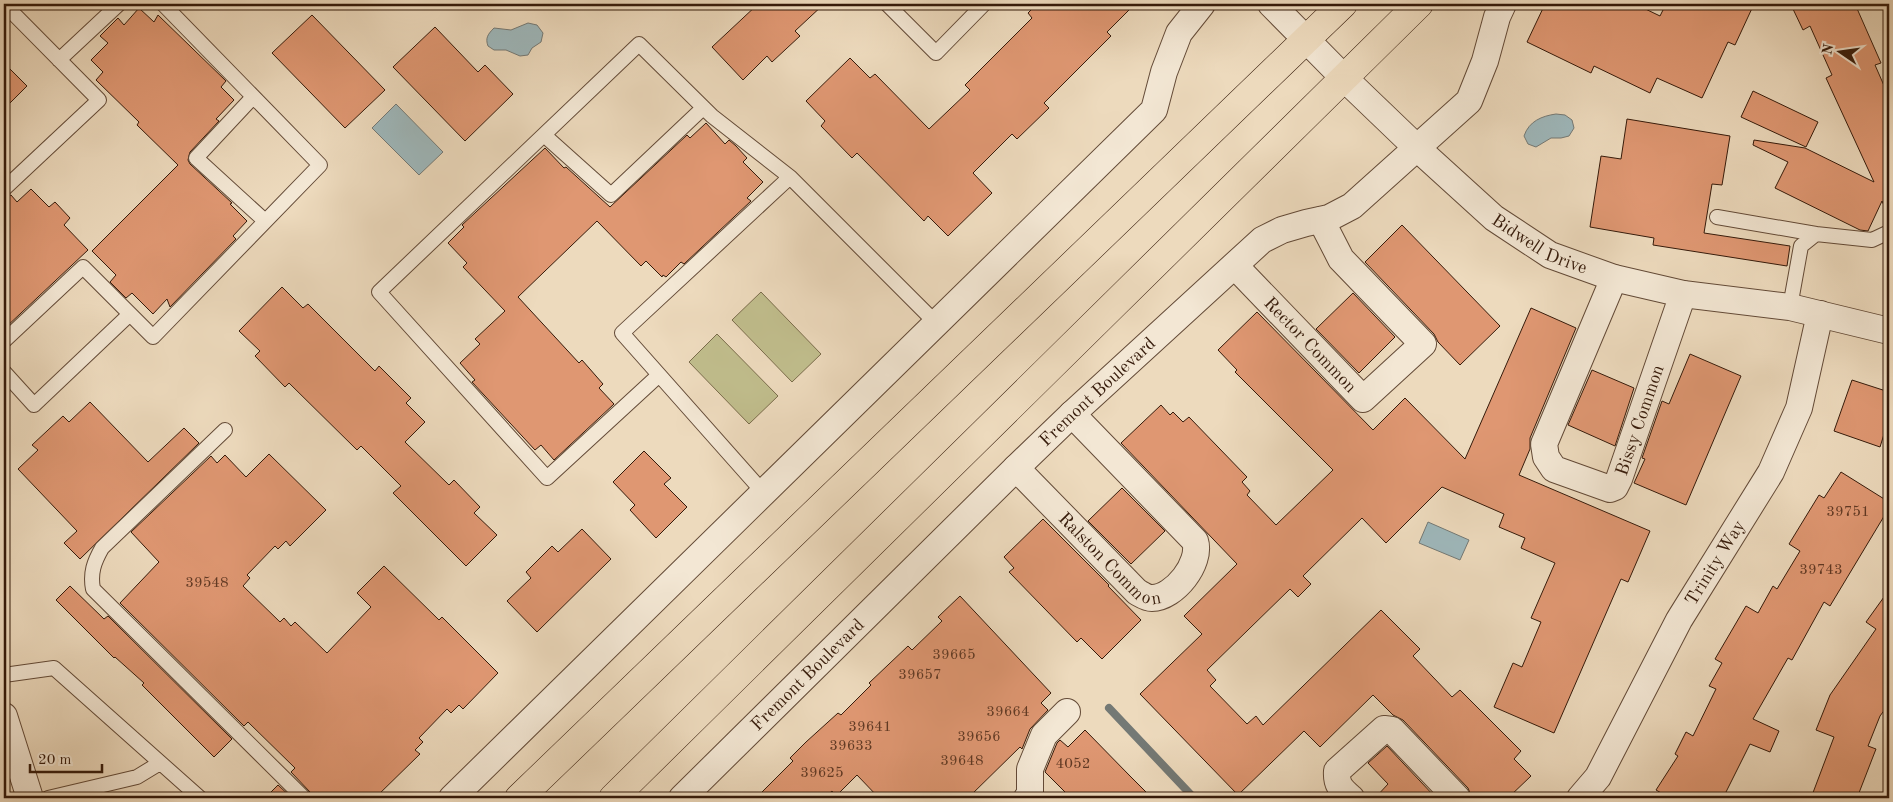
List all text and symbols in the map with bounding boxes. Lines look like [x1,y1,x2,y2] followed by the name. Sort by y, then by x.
[1816,28,1866,78] north arrow
[1820,42,1836,56] text: N
[1488,211,1589,278] street label: Bidwell Drive
[1260,294,1360,397] street label: Rector Common
[1036,334,1159,450] street label: Fremont Boulevard
[1613,362,1668,478] street label: Bissy Common
[1826,505,1870,520] house number: 39751
[1055,509,1163,608] street label: Ralston Common
[1682,517,1749,609] street label: Trinity Way
[1799,563,1843,578] house number: 39743
[185,576,229,591] house number: 39548
[748,616,868,734] street label: Fremont Boulevard
[932,648,976,663] house number: 39665
[898,668,942,683] house number: 39657
[986,705,1030,720] house number: 39664
[848,720,892,735] house number: 39641
[957,730,1001,745] house number: 39656
[829,739,873,754] house number: 39633
[30,742,102,774] scale bar
[38,753,72,768] text: 20 m
[940,754,984,769] house number: 39648
[1056,757,1090,772] house number: 4052
[800,766,844,781] house number: 39625

